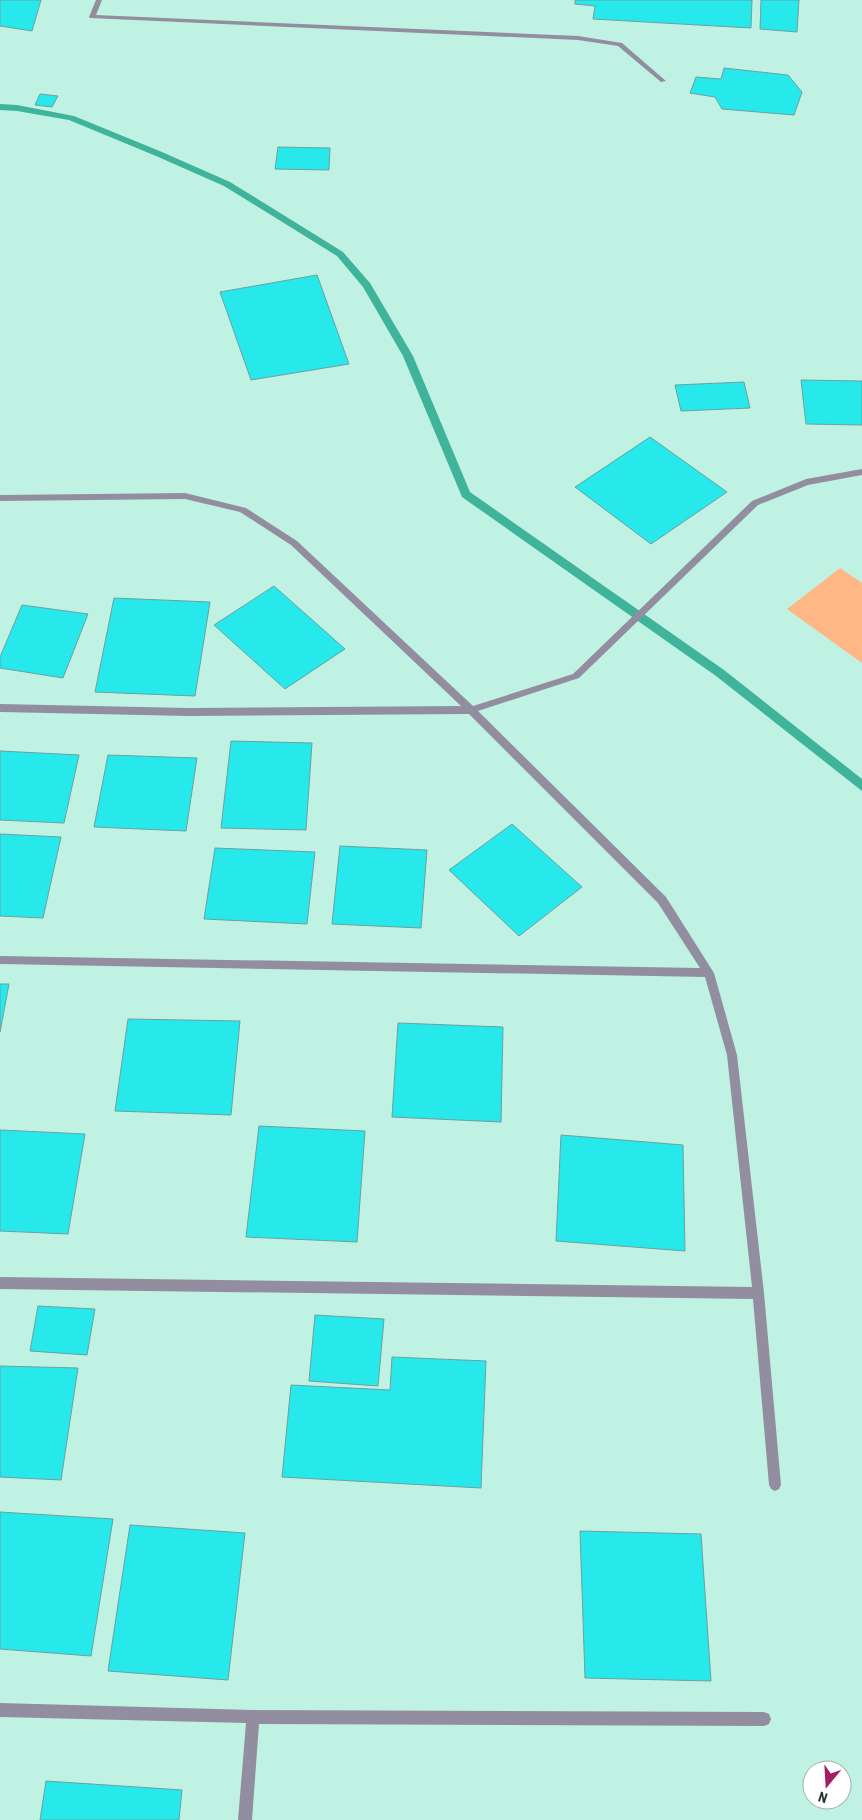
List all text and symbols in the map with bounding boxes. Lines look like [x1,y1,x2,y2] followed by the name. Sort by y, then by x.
[802,1760,852,1810] north arrow
[816,1788,830,1806] text: N

